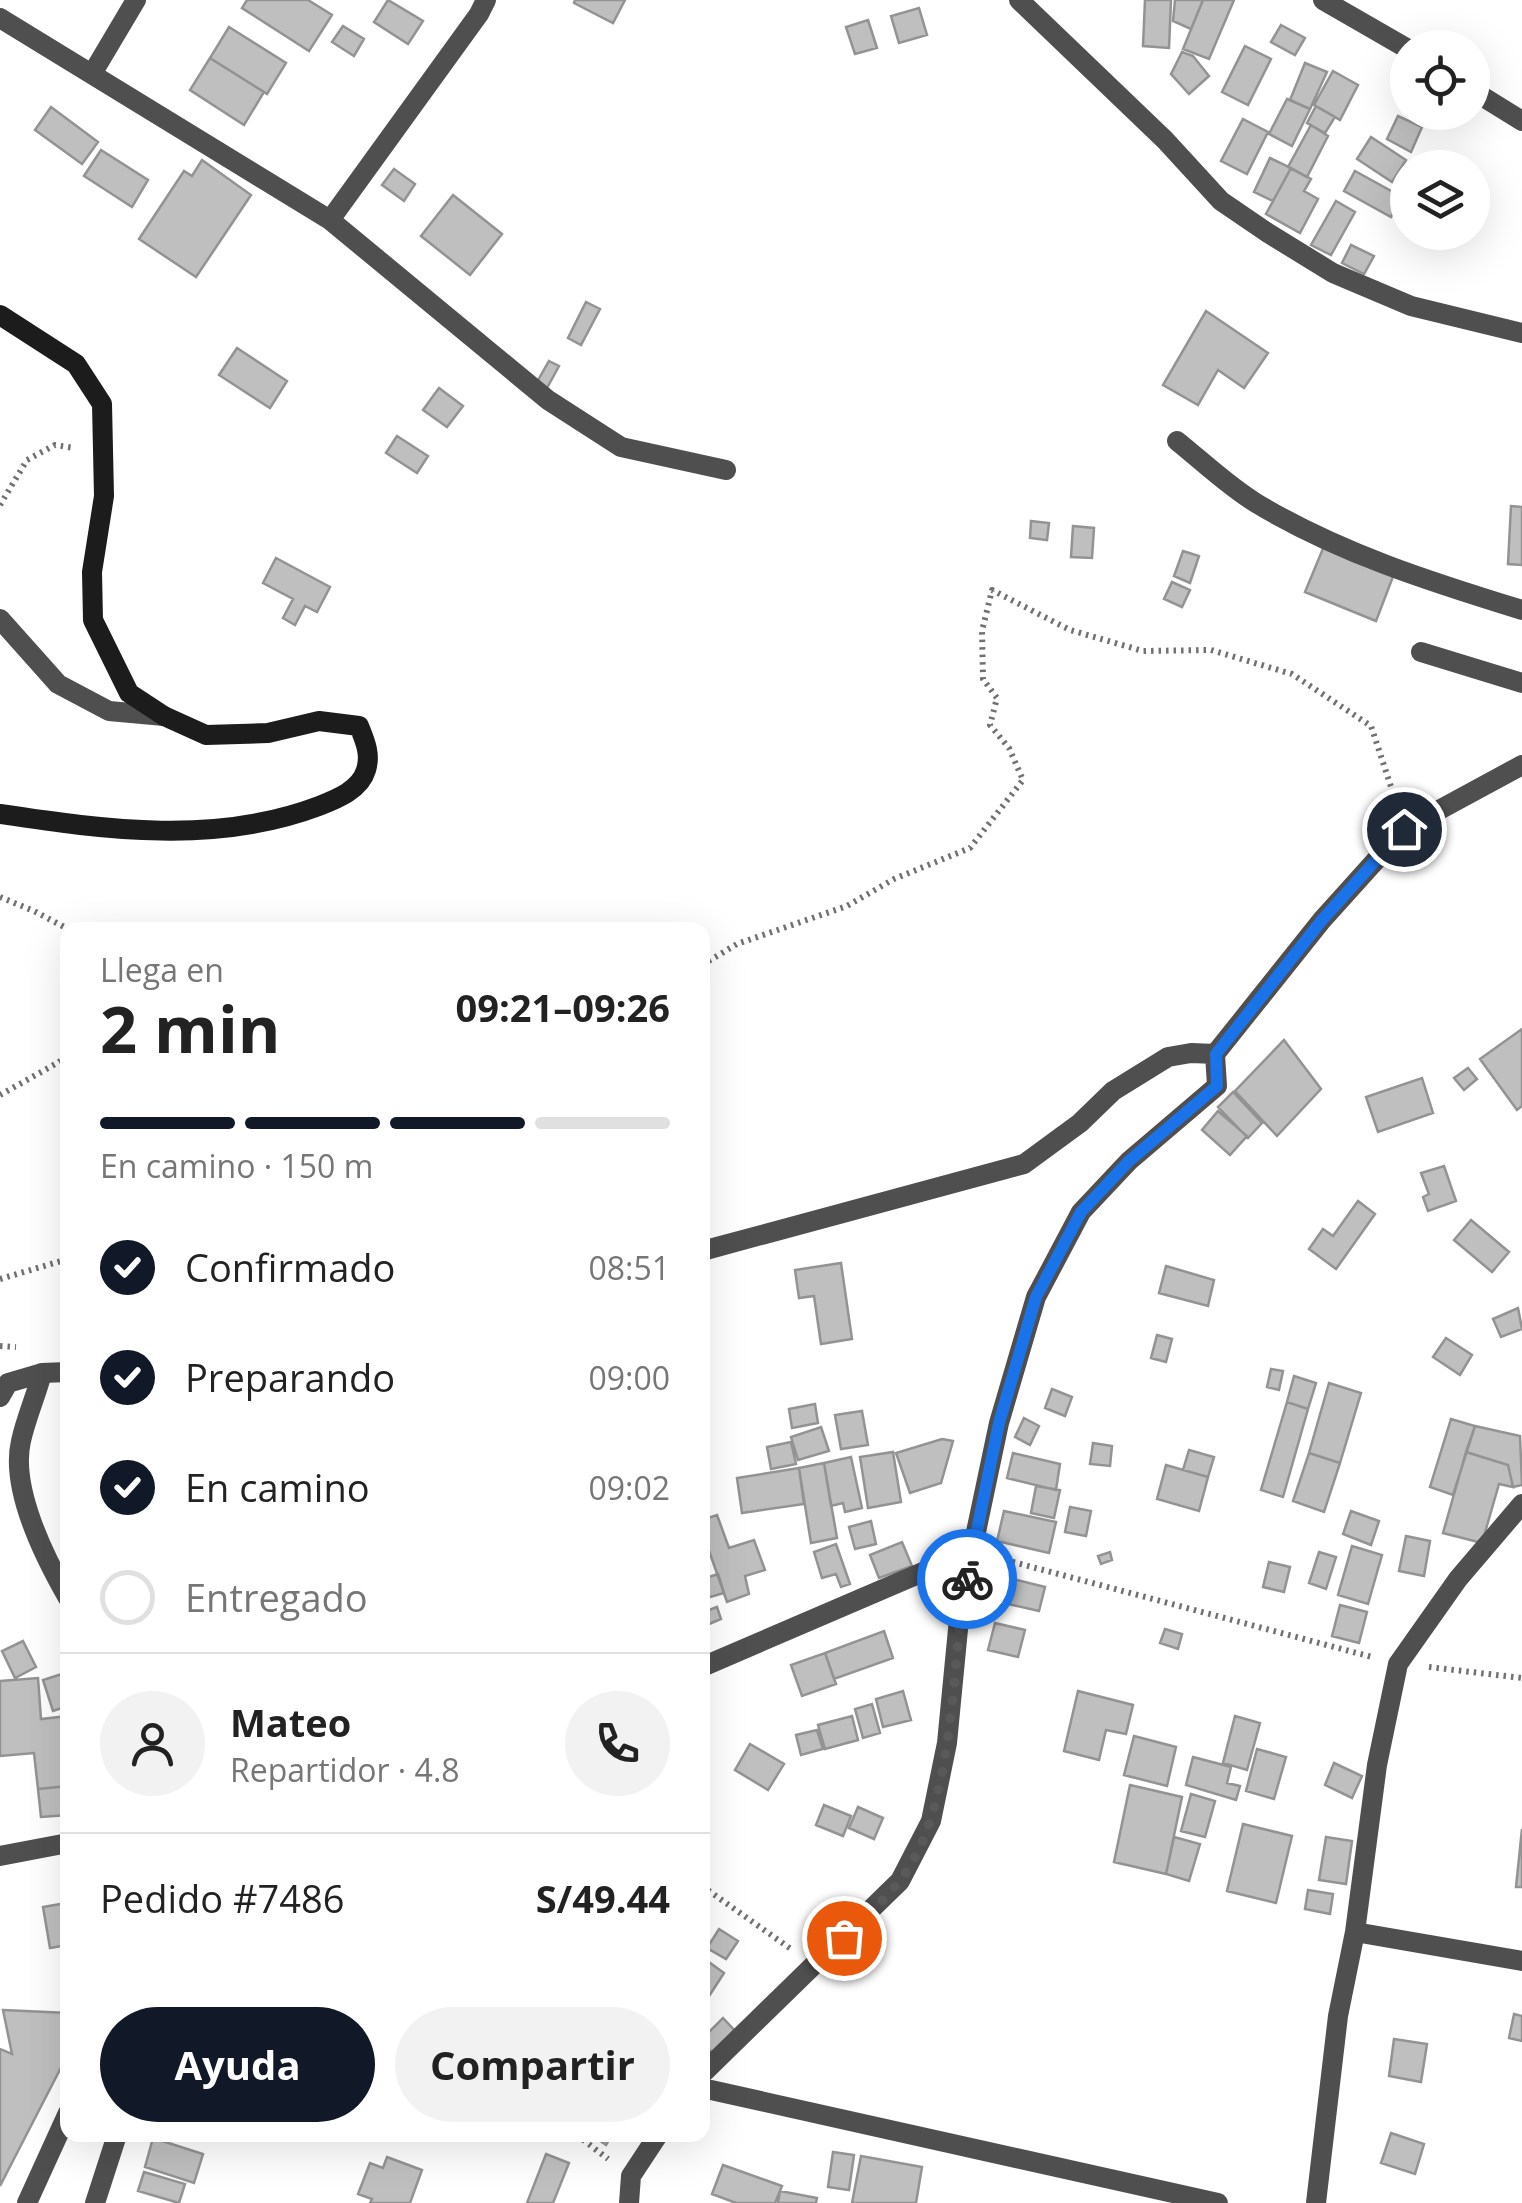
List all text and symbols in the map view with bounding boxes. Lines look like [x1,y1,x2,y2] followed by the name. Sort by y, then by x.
[1390,30,1490,250] map controls
[1390,30,1490,130] button: locate
[1390,150,1490,250] button: layers
[1362,787,1447,872] pin
[1377,802,1432,857] icon: home
[100,948,224,991] text: Llega en
[456,981,670,1033] text: 09:21–09:26
[100,984,280,1072] text: 2 min
[100,1144,373,1187] text: En camino · 150 m
[100,1240,155,1295] icon: check
[185,1241,395,1293] text: Confirmado
[588,1246,670,1289] text: 08:51
[100,1350,155,1405] icon: check
[185,1351,395,1403] text: Preparando
[588,1356,670,1399] text: 09:00
[100,1460,155,1515] icon: check
[185,1461,370,1513] text: En camino
[588,1466,670,1509] text: 09:02
[917,1529,1017,1629] courier
[940,1552,995,1607] icon: bike
[185,1571,368,1623] text: Entregado
[100,1691,205,1796] button: person
[565,1691,670,1796] button: phone
[230,1696,351,1748] text: Mateo
[230,1748,460,1791] text: Repartidor · 4.8
[100,1872,344,1924] text: Pedido #7486
[536,1872,670,1924] text: S/49.44
[802,1896,887,1981] pin
[817,1911,872,1966] icon: bag
[100,2007,375,2122] button: Ayuda
[395,2007,670,2122] button: Compartir

